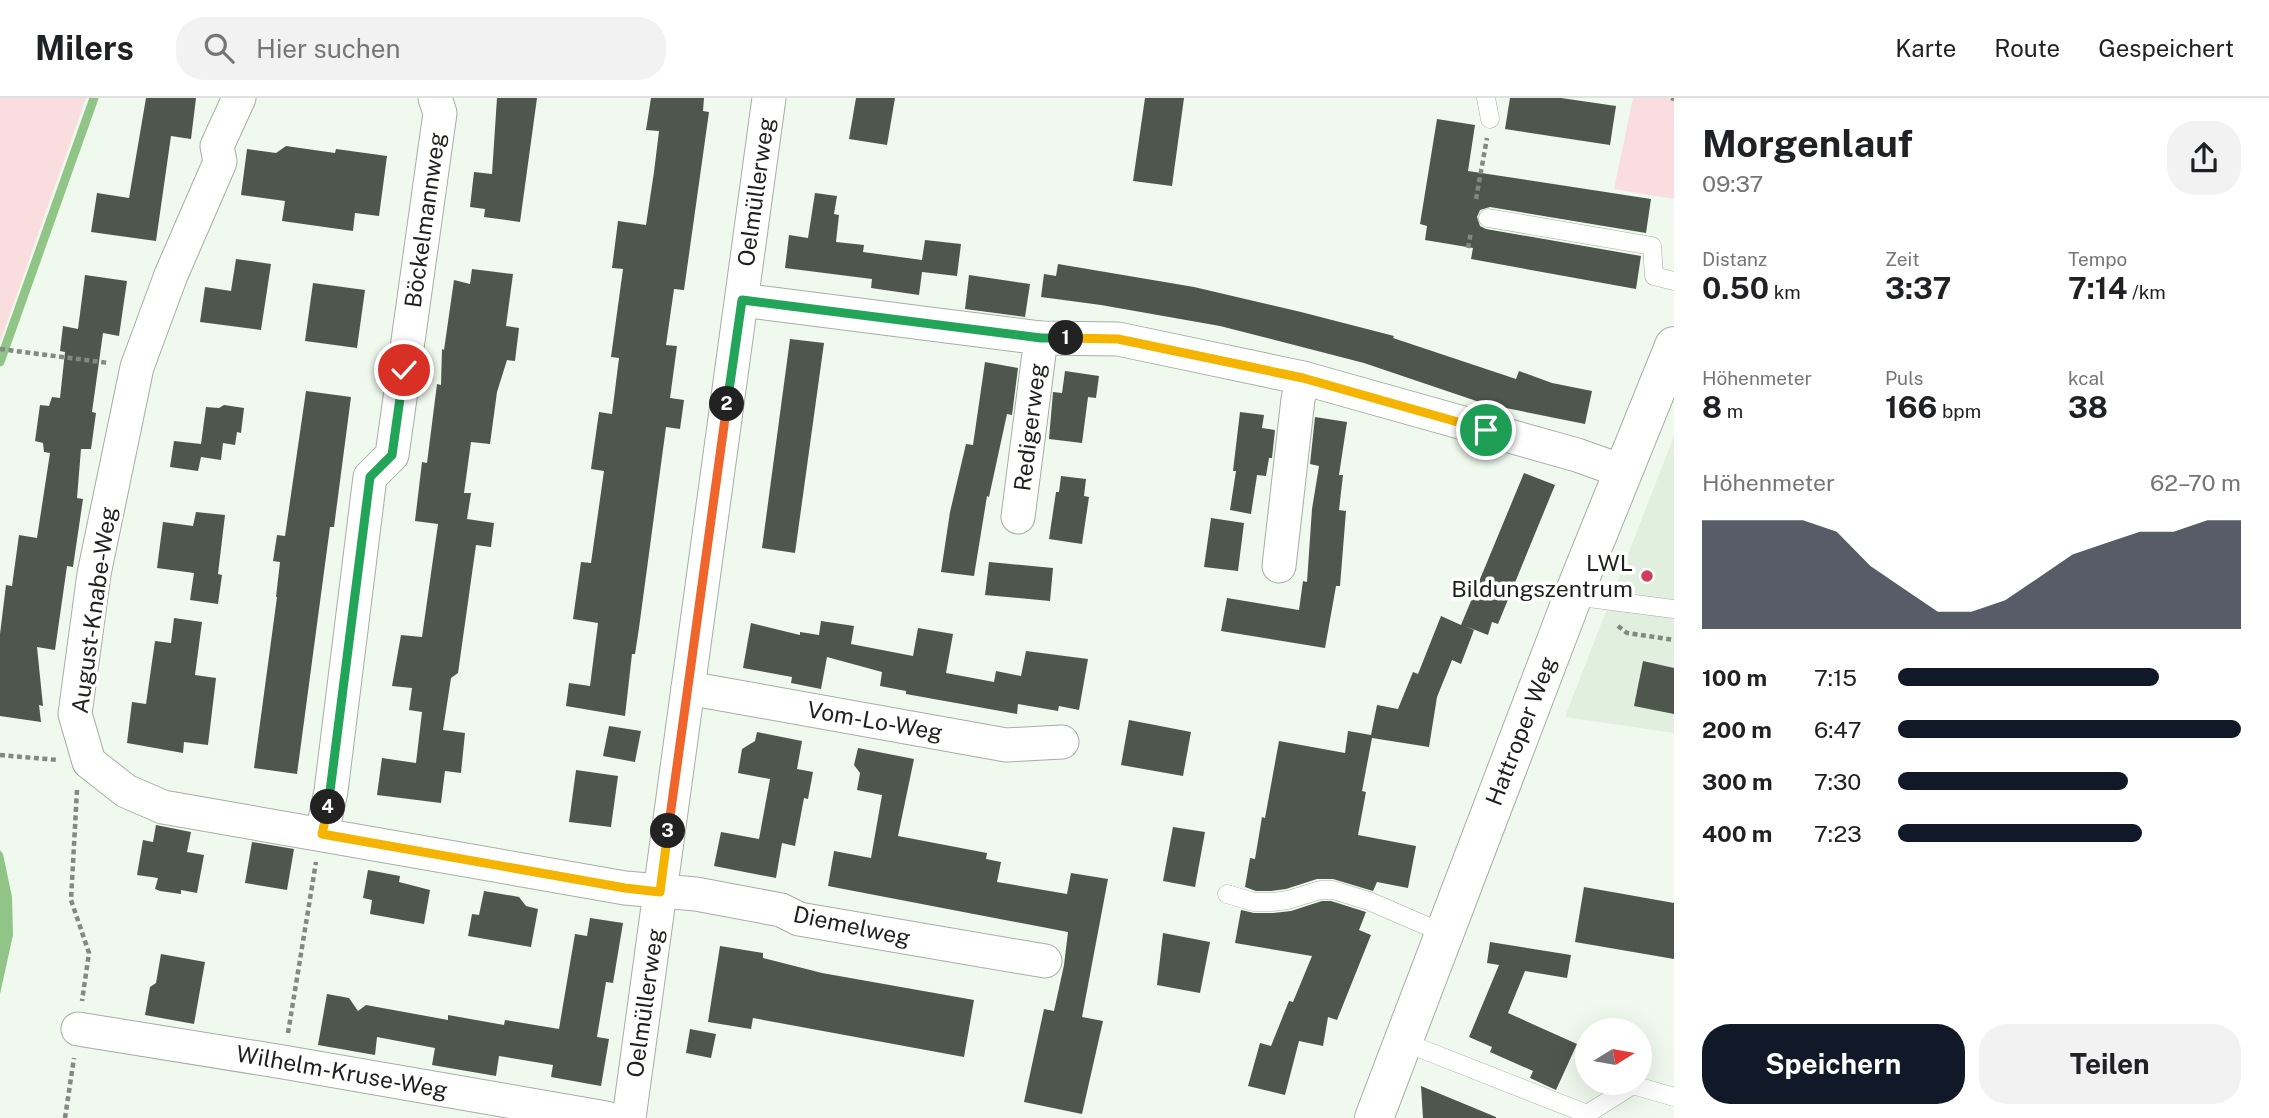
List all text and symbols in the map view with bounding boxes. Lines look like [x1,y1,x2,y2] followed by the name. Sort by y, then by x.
[176,17,666,80] search box
[35,29,134,67] text: Milers
[200,29,238,67] icon: search
[256,33,401,64] text: Hier suchen
[1895,34,1956,62] text: Karte
[1994,34,2060,62] text: Route
[2098,34,2234,62] text: Gespeichert
[732,116,779,268] street label: Oelmüllerweg
[1702,121,1913,166] text: Morgenlauf
[2167,121,2241,195] button: share
[399,130,450,309] street label: Böckelmannweg
[1702,170,1763,197] text: 09:37
[1702,248,1767,270] text: Distanz
[1885,248,1920,270] text: Zeit
[2068,248,2127,270] text: Tempo
[1702,270,1769,306] text: 0.50
[1885,270,1951,306] text: 3:37
[2068,270,2127,306] text: 7:14
[1769,281,1801,303] text: km
[2127,281,2166,303] text: /km
[1048,320,1084,356] pin: 1
[1061,326,1070,348] text: 1
[374,340,434,400] pin
[385,351,423,389] icon: check
[1008,361,1051,493] street label: Redigerweg
[1702,367,1812,389] text: Höhenmeter
[1885,367,1923,389] text: Puls
[2068,367,2105,389] text: kcal
[710,386,744,422] pin: 2
[1702,389,1722,425] text: 8
[1885,389,1937,425] text: 166
[2068,389,2108,425] text: 38
[720,392,733,414] text: 2
[1456,400,1516,460] pin
[1722,400,1743,422] text: m
[1937,400,1981,422] text: bpm
[1467,411,1505,449] icon: arrive
[1702,469,1835,496] text: Höhenmeter
[2150,469,2241,496] text: 62–70 m
[66,505,121,715] street label: August-Knabe-Weg
[1451,549,1633,602] place label: LWL Bildungszentrum
[1639,568,1655,584] marker: LWL Bildungszentrum
[1480,653,1561,809] street label: Hattroper Weg
[1702,664,1767,691] text: 100 m
[1814,664,1857,691] text: 7:15
[805,695,945,746] street label: Vom-Lo-Weg
[1702,716,1772,743] text: 200 m
[1814,716,1862,743] text: 6:47
[1702,768,1773,795] text: 300 m
[1814,768,1861,795] text: 7:30
[310,790,346,824] pin: 4
[321,795,334,817] text: 4
[650,814,686,848] pin: 3
[661,819,674,841] text: 3
[1702,820,1772,847] text: 400 m
[1814,820,1862,847] text: 7:23
[791,900,913,951] street label: Diemelweg
[621,927,668,1079] street label: Oelmüllerweg
[1575,1018,1652,1096] north arrow
[1575,1018,1652,1095] map controls
[1702,1024,1965,1104] button: Speichern
[1979,1024,2241,1104] button: Teilen
[234,1040,450,1103] street label: Wilhelm-Kruse-Weg

